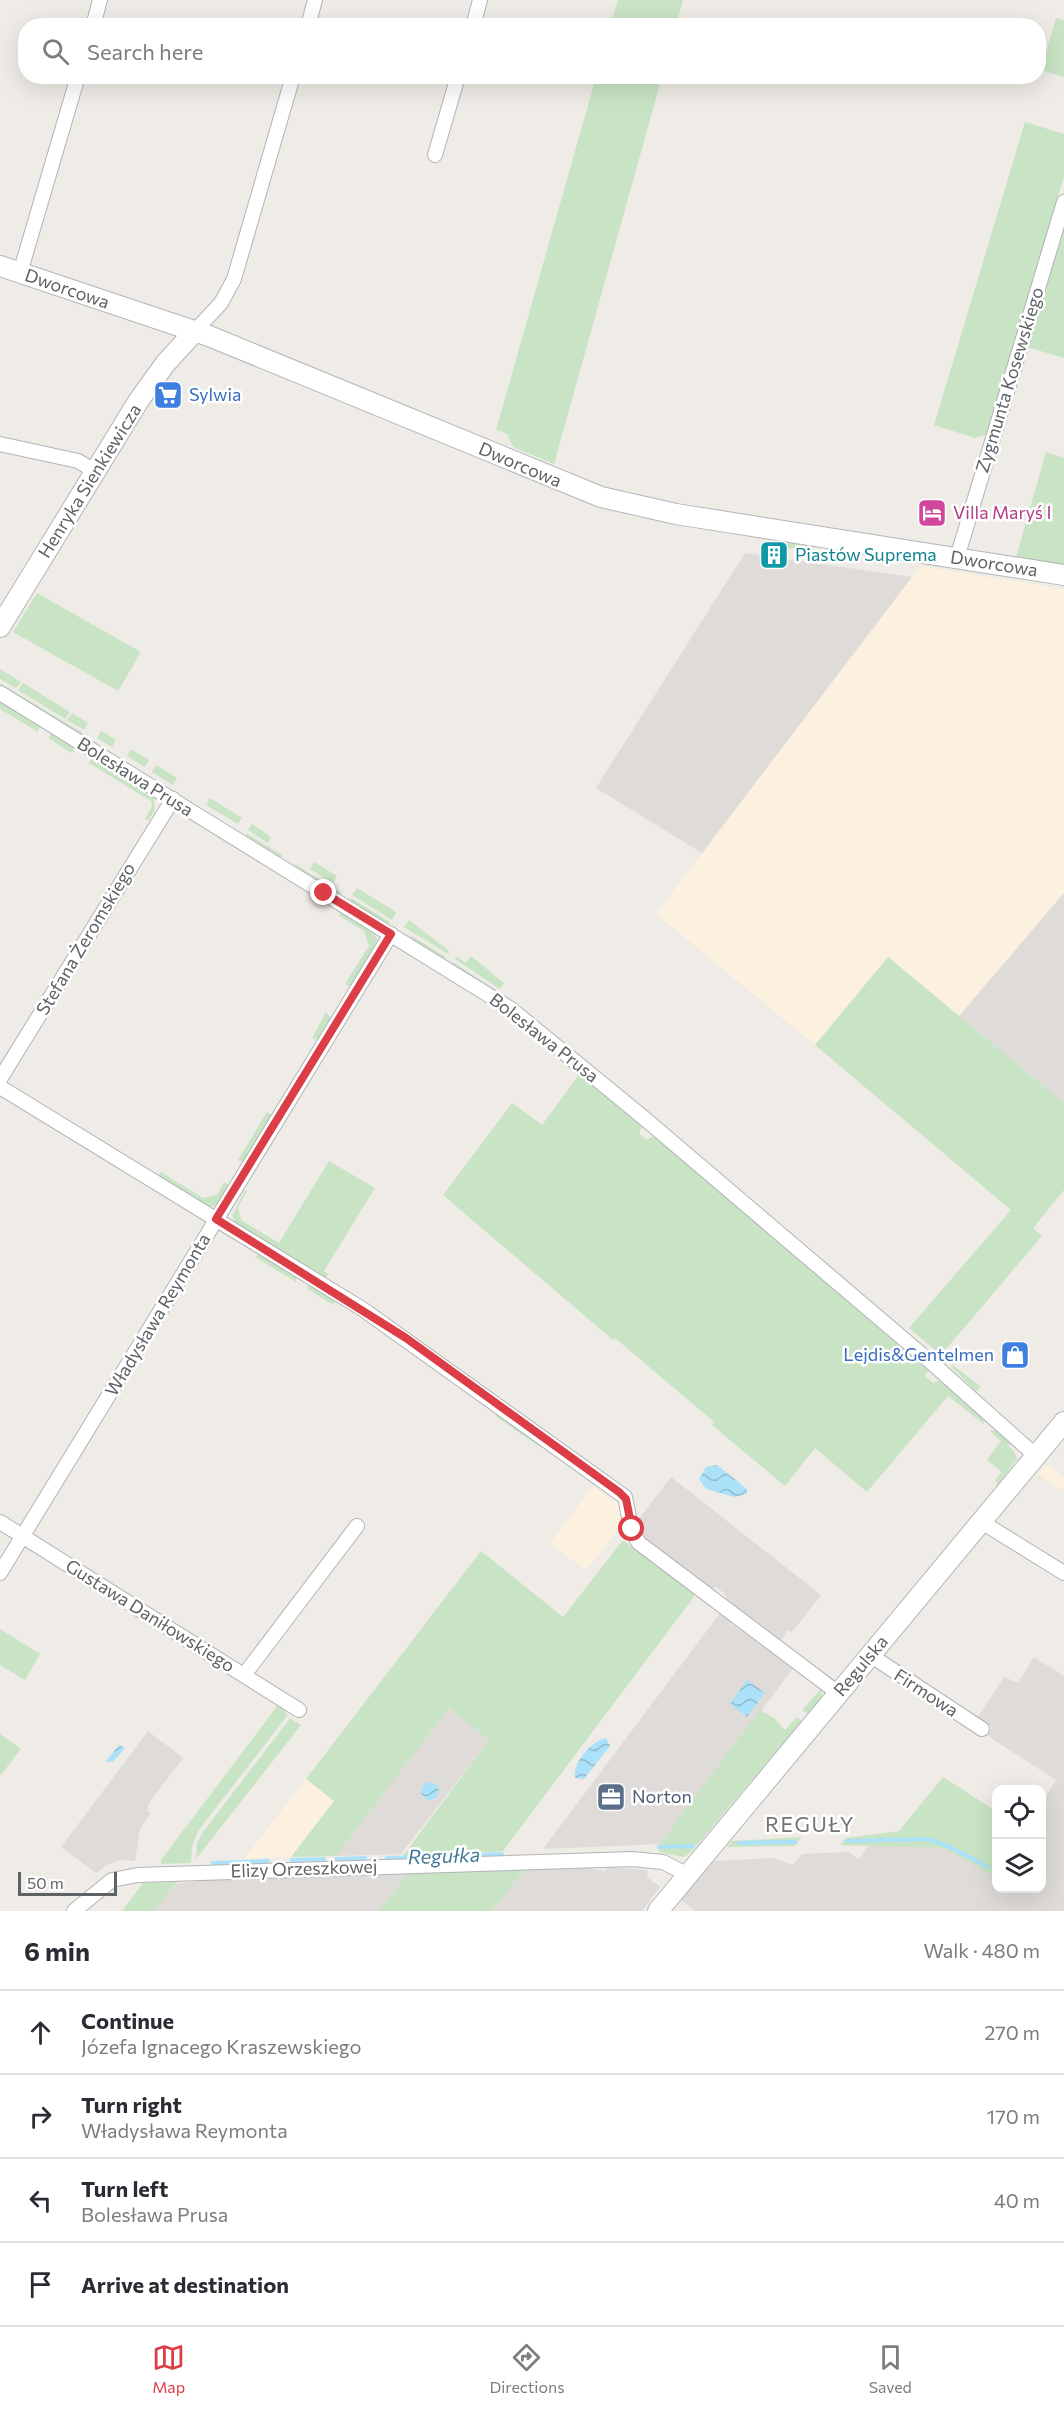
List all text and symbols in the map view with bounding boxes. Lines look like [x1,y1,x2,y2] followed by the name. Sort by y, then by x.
[18,18,1046,84] search box
[39,35,72,68] icon: search
[87,38,203,65] text: Search here
[22,263,112,313] street label: Dworcowa
[970,284,1048,475] street label: Zygmunta Kosewskiego
[152,379,184,411] supermarket icon: Sylwia
[189,383,241,405] place label: Sylwia
[33,399,145,562] street label: Henryka Sienkiewicza
[476,437,565,491] street label: Dworcowa
[916,497,948,529] hotel icon: Villa Maryś I
[953,501,1052,523] place label: Villa Maryś I
[758,539,790,571] building icon: Piastów Suprema
[795,543,937,565] place label: Piastów Suprema
[949,545,1039,581] street label: Dworcowa
[74,732,198,821] street label: Bolesława Prusa
[31,858,139,1019] street label: Stefana Żeromskiego
[310,879,336,905] route end
[486,988,604,1087] street label: Bolesława Prusa
[100,1229,214,1400] street label: Władysława Reymonta
[999,1339,1031,1371] shop icon: Lejdis&Gentelmen
[843,1343,994,1365] place label: Lejdis&Gentelmen
[618,1515,644,1541] route start
[62,1554,239,1676] street label: Gustawa Daniłowskiego
[828,1630,892,1700] street label: Regulska
[890,1663,963,1721] street label: Firmowa
[595,1781,627,1813] office icon: Norton
[632,1785,692,1807] place label: Norton
[992,1785,1046,1893] map controls
[992,1785,1046,1839] button: locate
[765,1811,855,1836] district label: REGUŁY
[992,1839,1046,1893] button: layers
[407,1842,481,1868] water label: Regułka
[230,1854,378,1882] street label: Elizy Orzeszkowej
[18,1869,117,1896] scale bar
[27,1873,64,1892] text: 50 m
[24,1935,90,1966] text: 6 min
[923,1938,1040,1962] text: Walk · 480 m
[81,2007,174,2034] text: Continue
[24,2016,57,2049] icon: ahead
[984,2020,1040,2044] text: 270 m
[81,2034,361,2058] text: Józefa Ignacego Kraszewskiego
[81,2091,182,2118] text: Turn right
[24,2100,57,2133] icon: right
[987,2104,1040,2128] text: 170 m
[81,2118,288,2142] text: Władysława Reymonta
[81,2175,168,2202] text: Turn left
[24,2184,57,2217] icon: left
[994,2188,1040,2212] text: 40 m
[81,2202,228,2226] text: Bolesława Prusa
[24,2268,57,2301] icon: arrive
[81,2271,289,2298] text: Arrive at destination
[152,2341,185,2396] tab: Map
[489,2341,564,2396] tab: Directions
[869,2341,912,2396] tab: Saved

